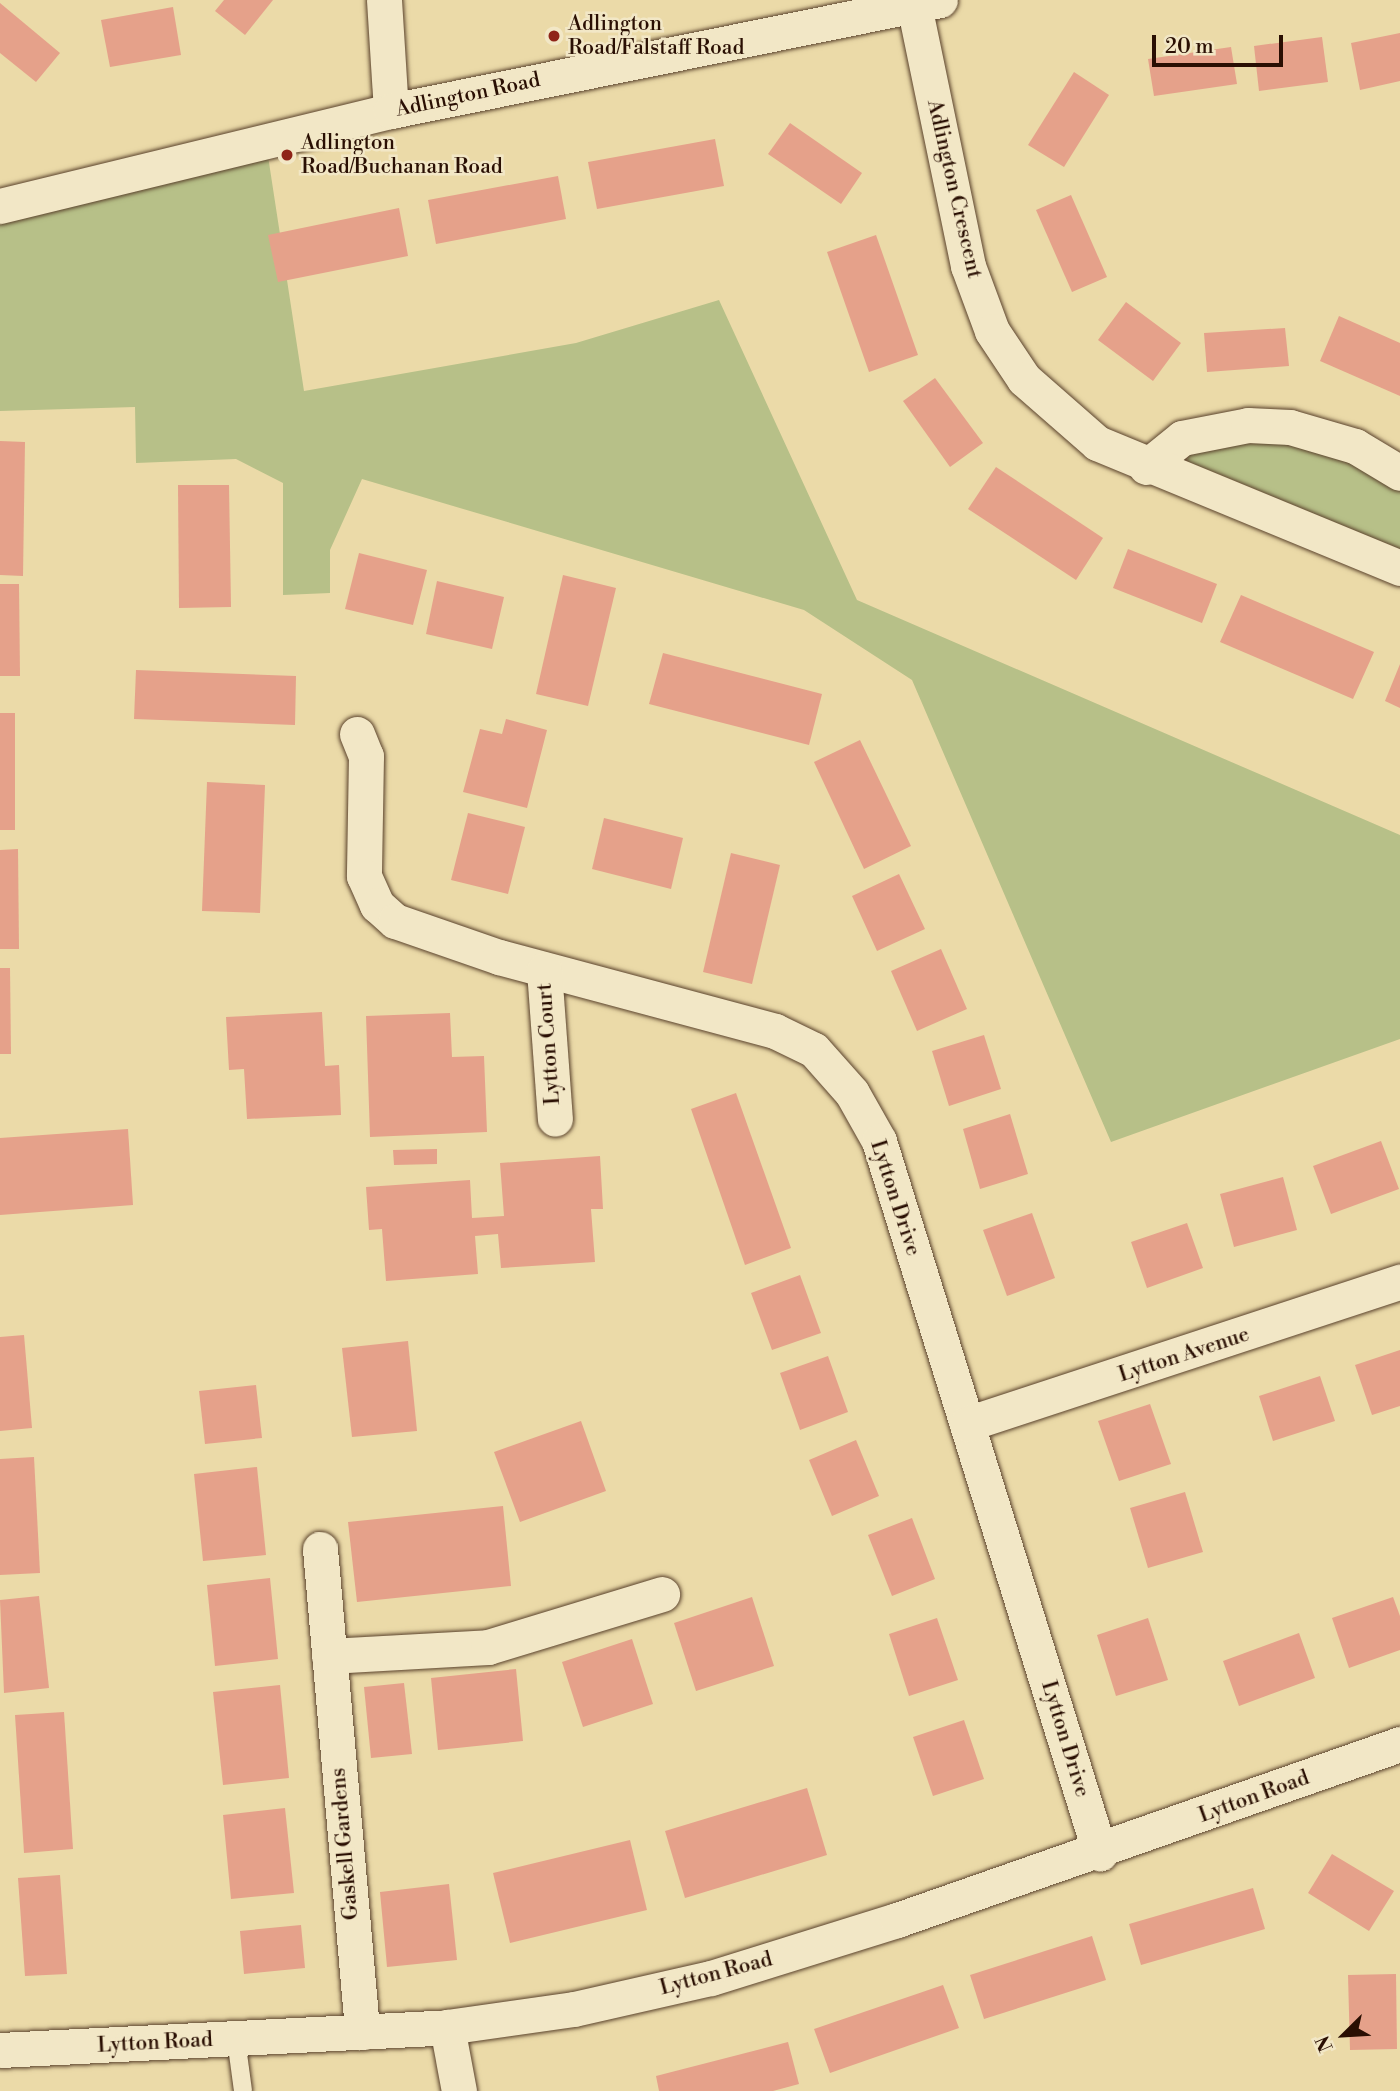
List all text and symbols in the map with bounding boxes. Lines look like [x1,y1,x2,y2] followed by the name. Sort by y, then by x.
[568,11,744,61] place label: Adlington Road/Falstaff Road
[1155,21,1286,65] scale bar
[546,28,562,44] marker: Adlington Road/Falstaff Road
[1165,34,1214,60] text: 20 m
[393,67,543,123] street label: Adlington Road
[921,97,987,281] street label: Adlington Crescent
[301,130,503,180] place label: Adlington Road/Buchanan Road
[279,147,295,163] marker: Adlington Road/Buchanan Road
[532,982,566,1106] street label: Lytton Court
[864,1137,926,1259] street label: Lytton Drive
[1115,1322,1253,1388] street label: Lytton Avenue
[1035,1678,1095,1800] street label: Lytton Drive
[1195,1765,1313,1829] street label: Lytton Road
[326,1767,364,1921] street label: Gaskell Gardens
[657,1947,775,2001] street label: Lytton Road
[1309,2000,1379,2070] north arrow
[97,2027,213,2059] street label: Lytton Road
[1311,2032,1339,2055] text: N

